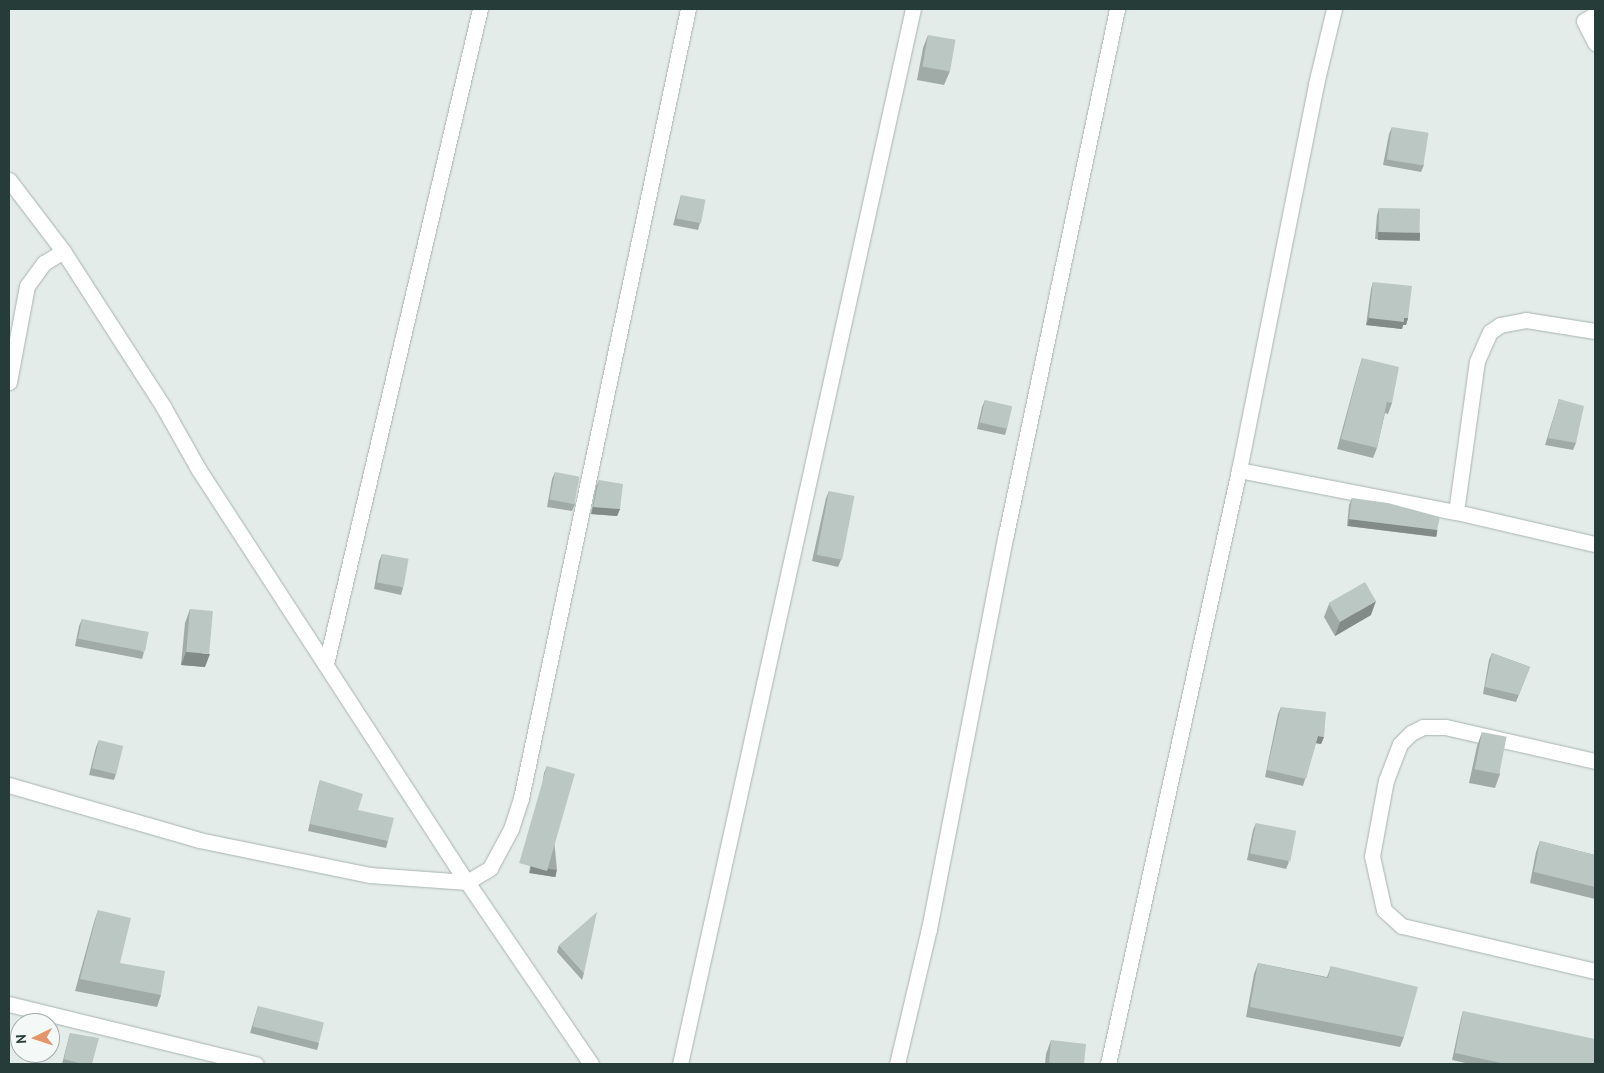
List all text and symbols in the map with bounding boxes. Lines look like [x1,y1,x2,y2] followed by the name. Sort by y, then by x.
[10,1013,60,1063] north arrow
[12,1034,30,1044] text: N

